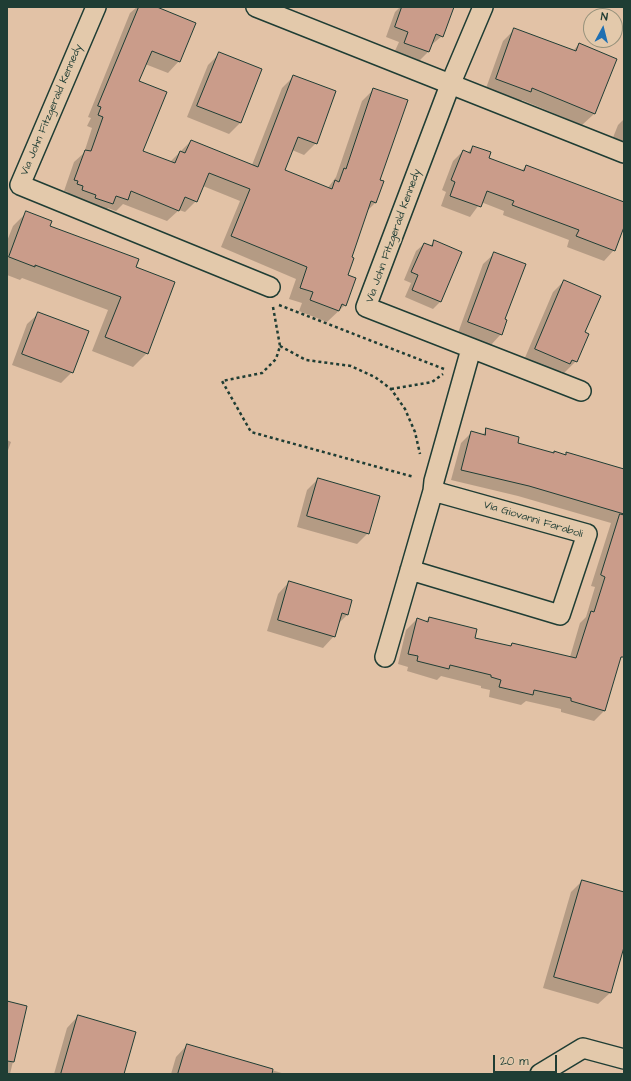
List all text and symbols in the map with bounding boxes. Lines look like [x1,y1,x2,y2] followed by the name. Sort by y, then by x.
[583,8,623,48] north arrow
[600,9,609,24] text: N
[18,42,86,178] street label: Via John Fitzgerald Kennedy
[364,167,424,305] street label: Via John Fitzgerald Kennedy
[482,499,584,541] street label: Via Giovanni Faraboli
[495,1047,559,1073] scale bar
[500,1053,529,1070] text: 20 m

